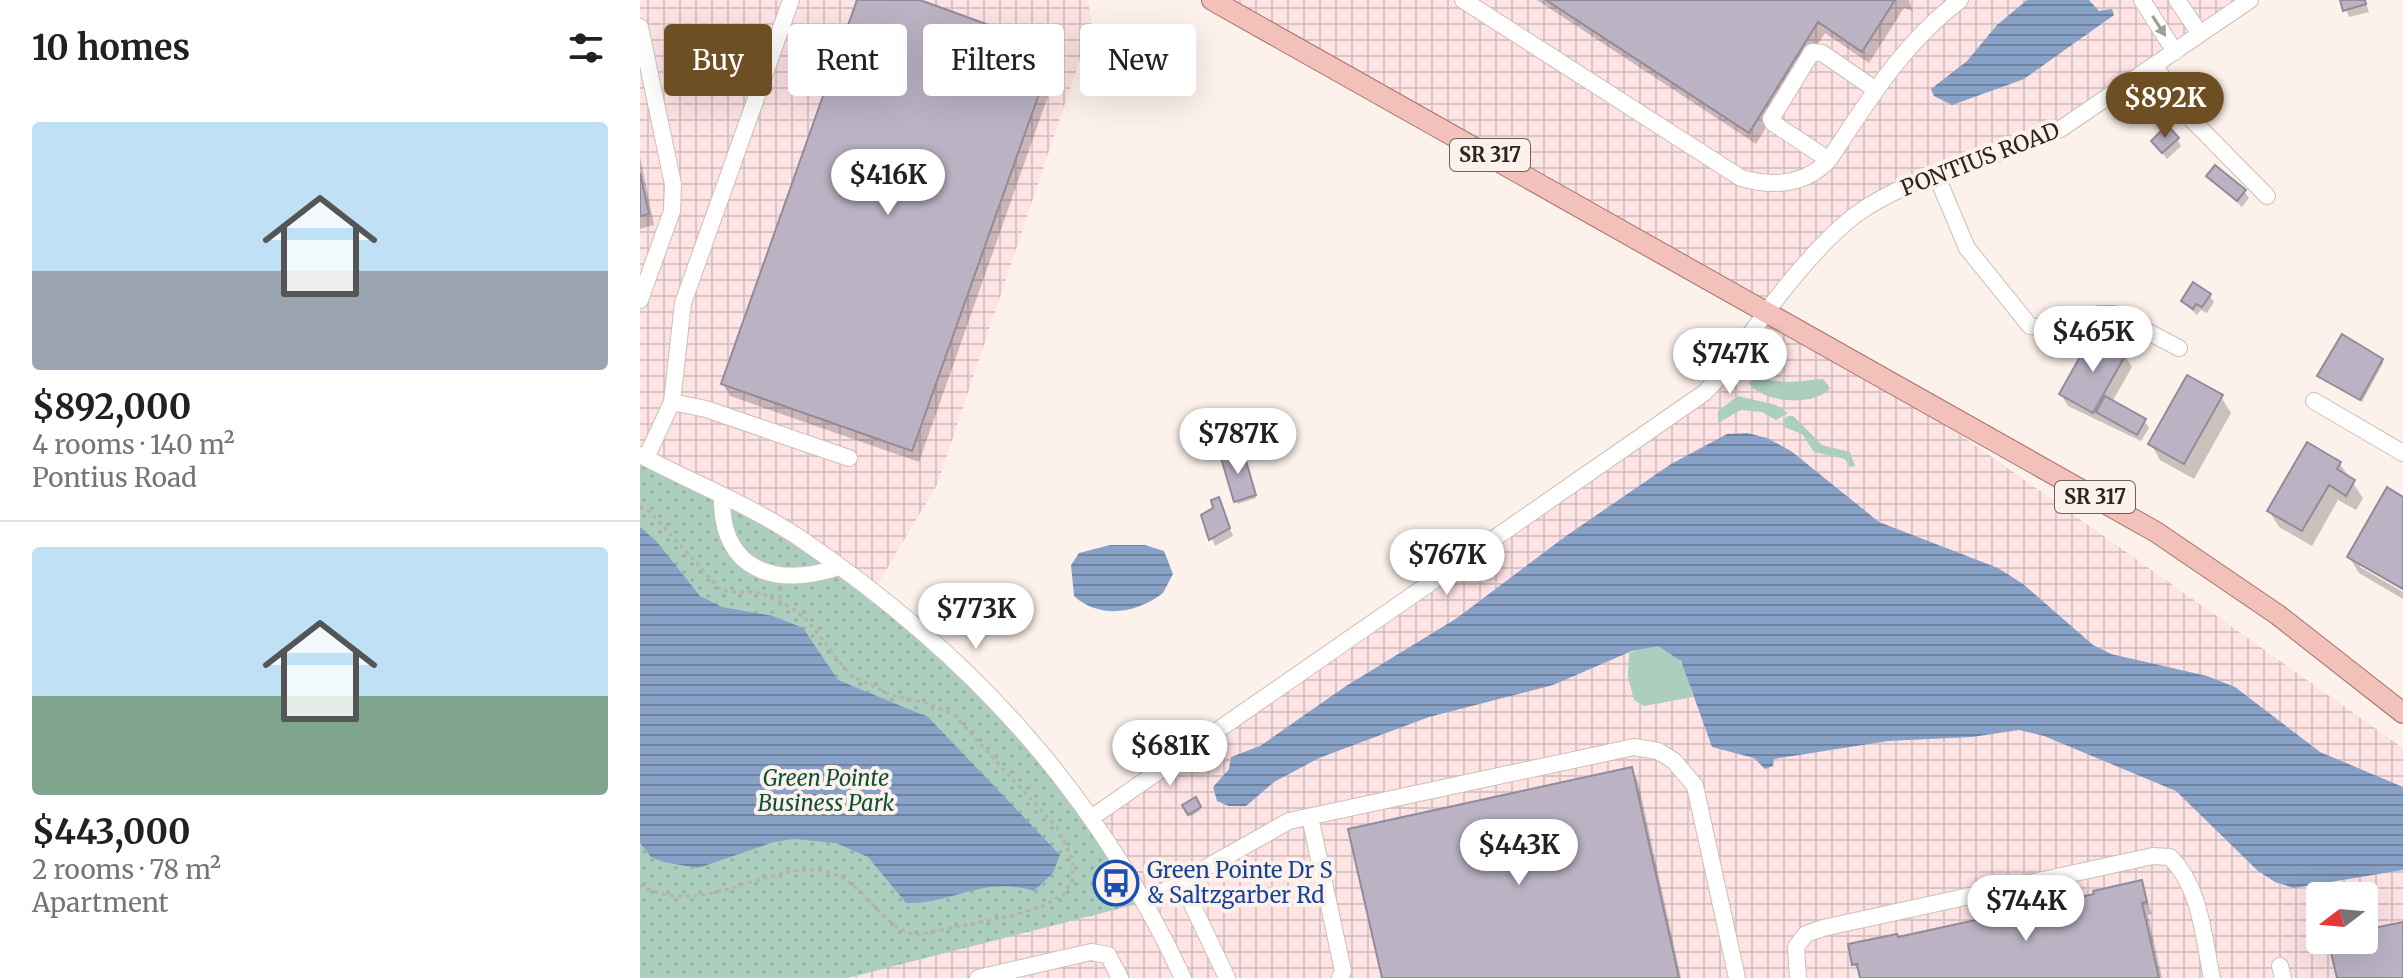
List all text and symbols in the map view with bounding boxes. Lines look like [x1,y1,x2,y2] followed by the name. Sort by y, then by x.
[2151,15,2165,37] one-way arrow
[664,24,772,96] chip: Buy
[788,24,907,96] chip: Rent
[923,24,1064,96] chip: Filters
[1080,24,1196,96] chip: New
[564,26,608,70] icon: filters
[32,27,190,69] text: 10 homes
[2109,72,2221,140] pin: $892K
[2124,81,2206,114] text: $892K
[1897,116,2063,202] street label: PONTIUS ROAD
[1450,139,1530,171] road number: SR 317
[832,149,944,217] pin: $416K
[849,158,927,191] text: $416K
[248,174,392,318] icon: home
[2037,306,2149,374] pin: $465K
[2052,315,2134,348] text: $465K
[1674,328,1786,396] pin: $747K
[1691,337,1769,370] text: $747K
[32,386,191,428] text: $892,000
[1182,408,1294,476] pin: $787K
[1197,417,1279,450] text: $787K
[32,428,235,461] text: 4 rooms · 140 m²
[32,461,197,494] text: Pontius Road
[2055,481,2135,513] road number: SR 317
[1391,529,1503,597] pin: $767K
[1408,538,1486,571] text: $767K
[920,583,1032,651] pin: $773K
[936,592,1016,625] text: $773K
[248,599,392,743] icon: home
[1114,720,1226,788] pin: $681K
[1130,729,1210,762] text: $681K
[758,764,894,817] park label: Green Pointe Business Park
[32,811,191,853] text: $443,000
[1463,819,1575,887] pin: $443K
[1478,828,1560,861] text: $443K
[32,853,221,886] text: 2 rooms · 78 m²
[1147,856,1333,909] place label: Green Pointe Dr S & Saltzgarber Rd
[1092,859,1140,907] bus stop icon: Green Pointe Dr S & Saltzgarber Rd
[1970,875,2082,943] pin: $744K
[2306,882,2378,954] north arrow
[2306,882,2378,954] map controls
[1985,884,2067,917] text: $744K
[32,886,169,919] text: Apartment

